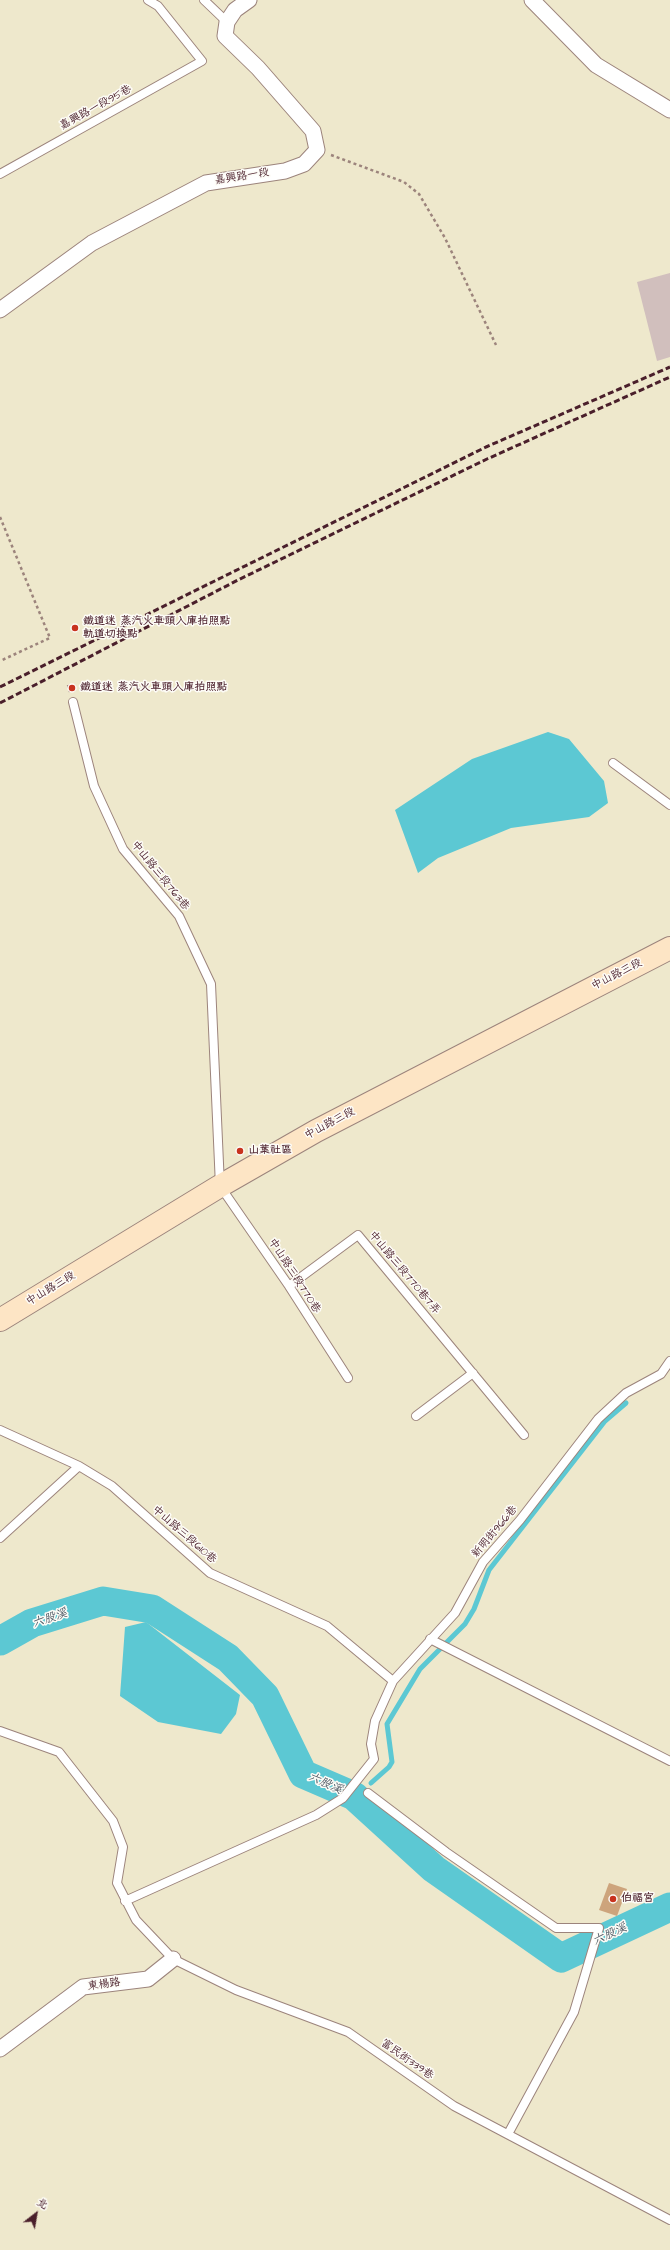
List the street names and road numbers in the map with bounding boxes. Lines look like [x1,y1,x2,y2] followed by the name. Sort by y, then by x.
[58,83,134,133] street label: 嘉興路一段95巷
[214,166,270,188] street label: 嘉興路一段
[128,839,192,913] street label: 中山路三段763巷
[590,957,644,993] street label: 中山路三段
[303,1105,357,1143] street label: 中山路三段
[365,1229,443,1317] street label: 中山路三段770巷7弄
[265,1236,323,1316] street label: 中山路三段770巷
[24,1269,78,1309] street label: 中山路三段
[149,1503,219,1567] street label: 中山路三段610巷
[469,1503,521,1561] street label: 新明街966巷
[87,1976,121,1994] street label: 東楊路
[378,2037,436,2083] street label: 富民街339巷

